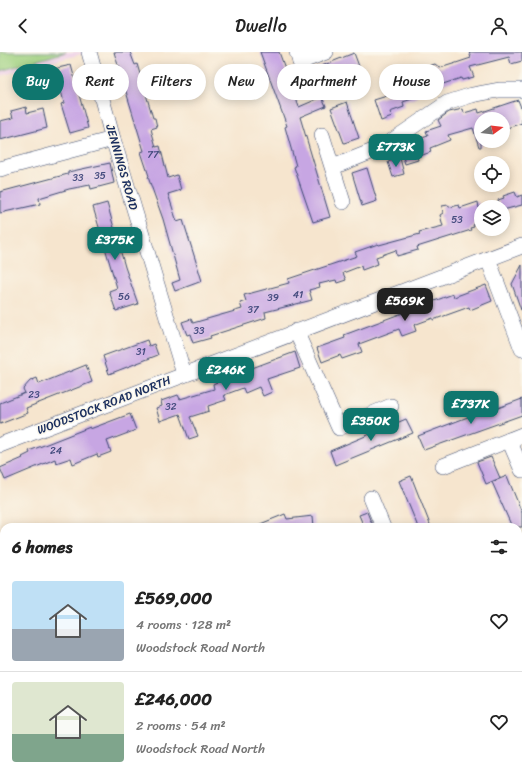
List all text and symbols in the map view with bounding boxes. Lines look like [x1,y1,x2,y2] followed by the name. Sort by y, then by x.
[235,10,287,42] text: Dwello
[12,15,34,37] icon: back
[488,15,510,37] icon: person
[12,64,64,100] chip: Buy
[72,64,129,100] chip: Rent
[137,64,206,100] chip: Filters
[214,64,269,100] chip: New
[277,64,371,100] chip: Apartment
[379,64,444,100] chip: House
[474,112,510,148] north arrow
[474,112,510,236] map controls
[99,121,145,213] street label: JENNINGS ROAD
[368,134,424,168] pin: £773K
[378,135,414,158] text: £773K
[147,146,160,164] house number: 77
[474,156,510,192] button: locate
[94,167,106,185] house number: 35
[73,169,84,187] house number: 33
[474,200,510,236] button: layers
[451,211,463,229] house number: 53
[87,227,143,261] pin: £375K
[96,228,134,251] text: £375K
[293,286,303,304] house number: 41
[118,288,130,306] house number: 56
[377,288,433,322] pin: £569K
[267,289,279,307] house number: 39
[386,289,424,312] text: £569K
[247,301,260,319] house number: 37
[194,322,205,340] house number: 33
[136,343,146,361] house number: 31
[198,357,254,391] pin: £246K
[207,358,245,381] text: £246K
[34,369,175,441] street label: WOODSTOCK ROAD NORTH
[28,386,40,404] house number: 23
[443,391,499,425] pin: £737K
[453,392,489,415] text: £737K
[165,398,177,416] house number: 32
[343,408,399,442] pin: £350K
[352,409,390,432] text: £350K
[50,442,62,460] house number: 24
[12,532,72,562] text: 6 homes
[488,536,510,558] icon: filters
[136,583,212,613] text: £569,000
[44,597,92,645] icon: home
[488,610,510,632] icon: heart
[136,613,231,636] text: 4 rooms · 128 m²
[136,636,265,659] text: Woodstock Road North
[136,684,212,714] text: £246,000
[44,698,92,746] icon: home
[488,711,510,733] icon: heart
[136,714,226,737] text: 2 rooms · 54 m²
[136,737,265,760] text: Woodstock Road North

